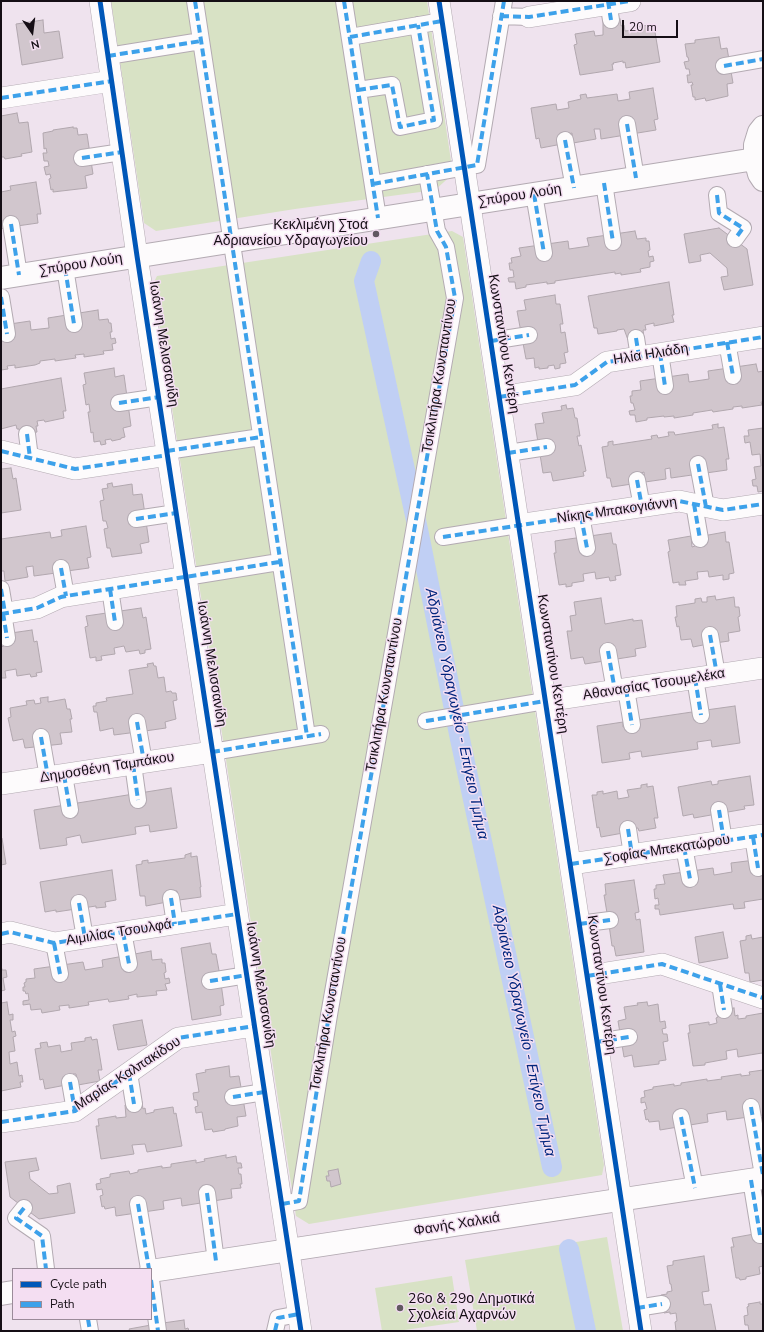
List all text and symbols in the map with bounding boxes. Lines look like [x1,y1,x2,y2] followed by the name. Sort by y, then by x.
[12,12,52,52] north arrow
[624,12,680,38] scale bar
[629,19,657,35] text: 20 m
[29,36,41,52] text: N
[477,181,563,211] street label: Σπύρου Λούη
[213,218,368,250] place label: Κεκλιμένη Στοά Αδριανείου Υδραγωγείου
[371,229,381,239] marker: Κεκλιμένη Στοά Αδριανείου Υδραγωγείου
[38,250,124,280] street label: Σπύρου Λούη
[484,273,522,415] street label: Κωνσταντίνου Κεντέρη
[145,280,181,408] street label: Ιωάννη Μελισσανίδη
[419,298,461,454] street label: Τσικλιτήρα Κωνσταντίνου
[612,341,690,369] street label: Ηλία Ηλιάδη
[556,494,678,528] street label: Νίκης Μπακογιάννη
[421,587,491,841] water label: Αδριάνειο Υδραγωγείο - Επίγειο Τμήμα
[533,593,571,735] street label: Κωνσταντίνου Κεντέρη
[193,600,229,728] street label: Ιωάννη Μελισσανίδη
[363,617,407,773] street label: Τσικλιτήρα Κωνσταντίνου
[582,665,726,705] street label: Αθανασίας Τσουμελέκα
[38,749,176,787] street label: Δημοσθένη Ταμπάκου
[603,832,731,868] street label: Σοφίας Μπεκατώρου
[488,904,558,1158] water label: Αδριάνειο Υδραγωγείο - Επίγειο Τμήμα
[583,914,619,1056] street label: Κωνσταντίνου Κεντέρη
[65,916,173,950] street label: Αιμιλίας Τσουλφά
[242,921,278,1049] street label: Ιωάννη Μελισσανίδη
[307,936,351,1092] street label: Τσικλιτήρα Κωνσταντίνου
[72,1033,184,1115] street label: Μαρίας Καλπακίδου
[413,1210,501,1240] street label: Φανής Χαλκιά
[12,1268,152,1320] legend
[50,1276,107,1292] text: Cycle path
[408,1292,535,1324] place label: 26ο & 29ο Δημοτικά Σχολεία Αχαρνών
[50,1296,75,1312] text: Path
[395,1303,405,1313] marker: 26ο & 29ο Δημοτικά Σχολεία Αχαρνών

